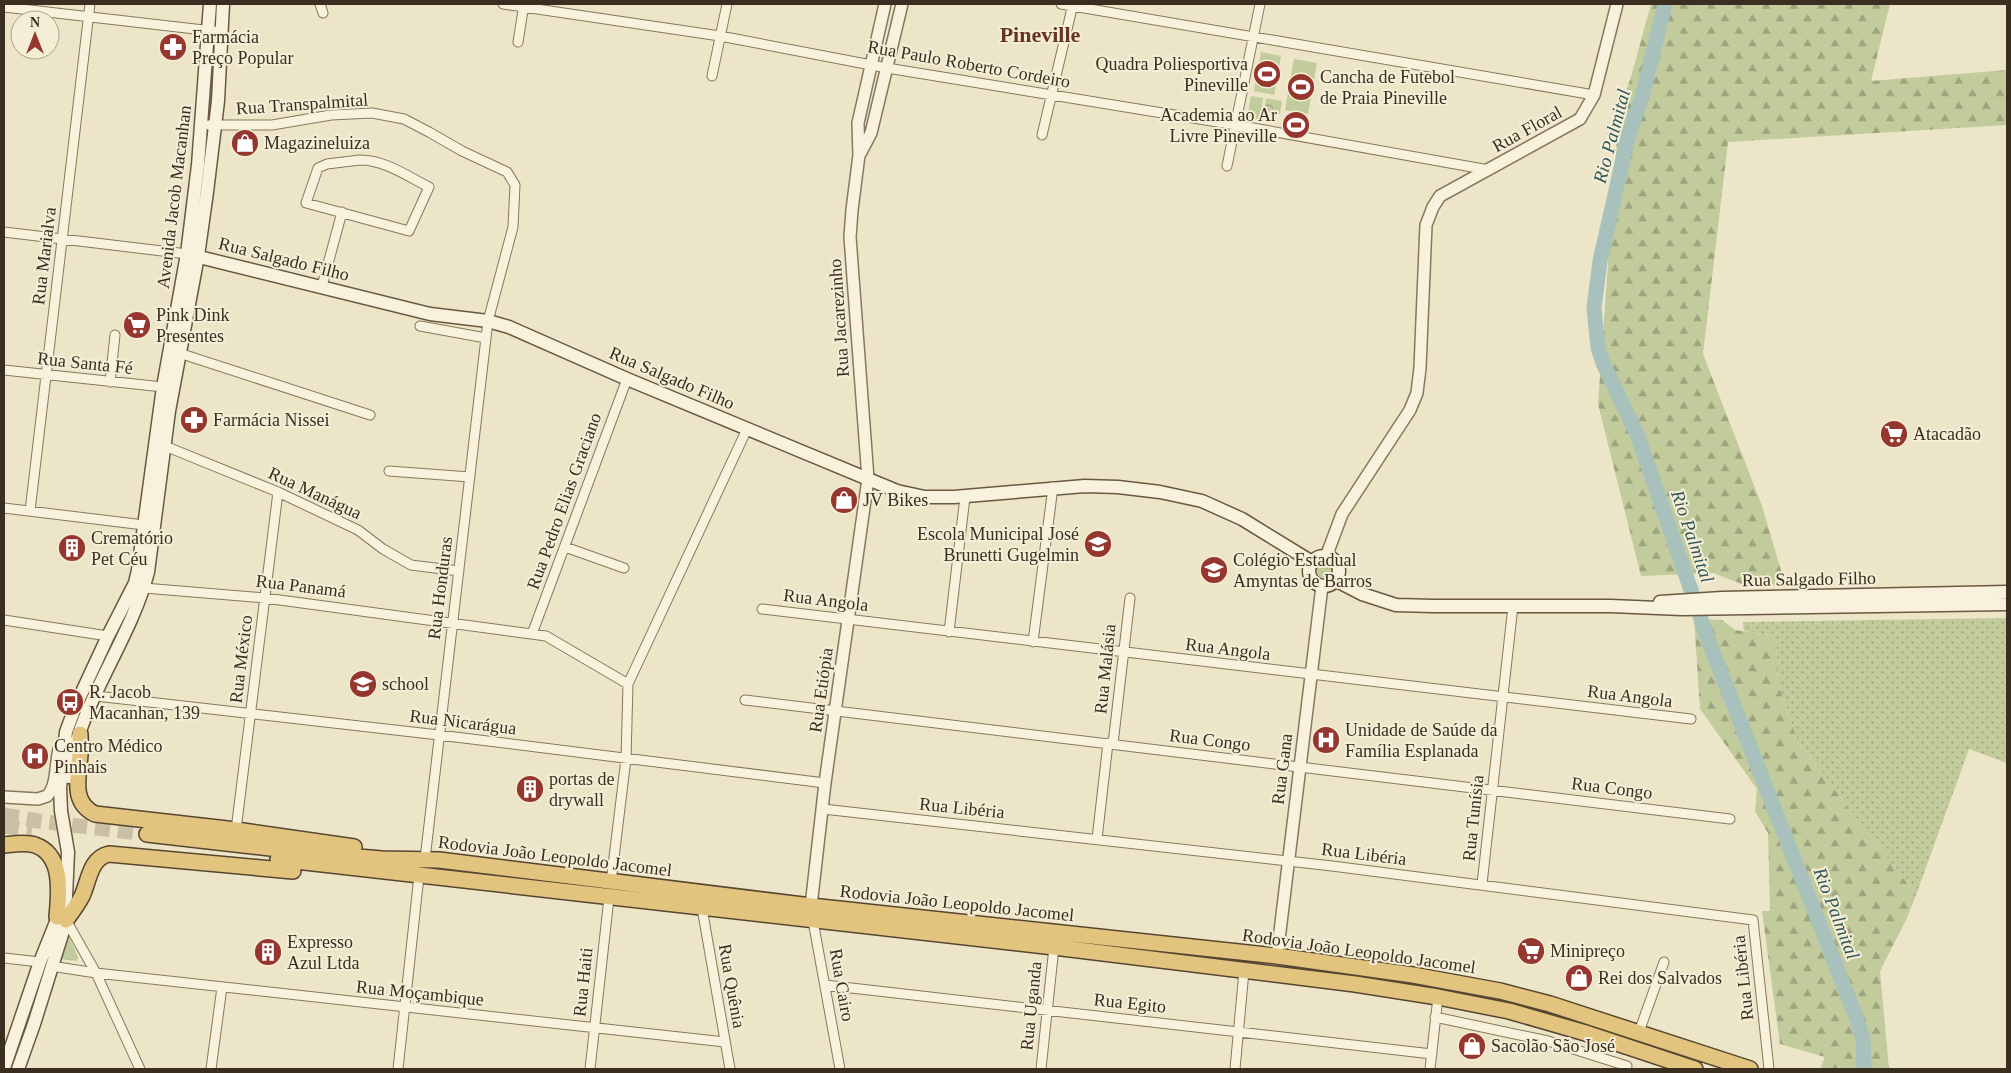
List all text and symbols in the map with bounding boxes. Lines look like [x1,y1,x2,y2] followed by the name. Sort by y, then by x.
[10,10,60,60] north arrow
[30,15,40,30] text: N
[1000,22,1081,47] district label: Pineville
[192,27,293,68] place label: Farmácia Preço Popular
[158,32,188,62] pharmacy icon: Farmácia Preço Popular
[866,36,1072,92] street label: Rua Paulo Roberto Cordeiro
[1096,54,1248,95] place label: Quadra Poliesportiva Pineville
[1252,59,1282,89] sports icon: Quadra Poliesportiva Pineville
[1320,67,1455,108] place label: Cancha de Futebol de Praia Pineville
[1286,72,1316,102] sports icon: Cancha de Futebol de Praia Pineville
[1589,87,1634,186] water label: Rio Palmital
[235,89,369,119] street label: Rua Transpalmital
[1489,102,1565,156] street label: Rua Floral
[153,104,195,290] street label: Avenida Jacob Macanhan
[1160,105,1277,146] place label: Academia ao Ar Livre Pineville
[1281,110,1311,140] sports icon: Academia ao Ar Livre Pineville
[230,128,260,158] shop icon: Magazineluiza
[264,133,370,153] place label: Magazineluiza
[28,206,60,306] street label: Rua Marialva
[217,233,351,285] street label: Rua Salgado Filho
[825,258,853,378] street label: Rua Jacarezinho
[156,305,230,346] place label: Pink Dink Presentes
[122,310,152,340] supermarket icon: Pink Dink Presentes
[606,343,738,413] street label: Rua Salgado Filho
[36,348,134,378] street label: Rua Santa Fé
[179,405,209,435] pharmacy icon: Farmácia Nissei
[213,410,329,430] place label: Farmácia Nissei
[523,410,605,592] street label: Rua Pedro Elias Graciano
[1879,419,1909,449] supermarket icon: Atacadão
[1913,424,1981,444] place label: Atacadão
[265,463,365,523] street label: Rua Manágua
[829,485,859,515] shop icon: JV Bikes
[1667,486,1718,585] water label: Rio Palmital
[863,490,928,510] place label: JV Bikes
[917,524,1079,565] place label: Escola Municipal José Brunetti Gugelmin
[91,528,173,569] place label: Crematório Pet Céu
[1083,529,1113,559] school or university icon: Escola Municipal José Brunetti Gugelmin
[57,533,87,563] building icon: Crematório Pet Céu
[424,535,456,641] street label: Rua Honduras
[1233,550,1372,591] place label: Colégio Estadual Amyntas de Barros
[1199,555,1229,585] school or university icon: Colégio Estadual Amyntas de Barros
[1742,568,1876,590] street label: Rua Salgado Filho
[255,571,347,601] street label: Rua Panamá
[782,585,870,615] street label: Rua Angola
[226,614,256,704] street label: Rua México
[1090,623,1120,715] street label: Rua Malásia
[1184,634,1272,664] street label: Rua Angola
[805,646,837,734] street label: Rua Etiópia
[348,669,378,699] school or university icon: school
[382,674,429,694] place label: school
[1586,681,1674,711] street label: Rua Angola
[89,682,200,723] place label: R. Jacob Macanhan, 139
[55,687,85,717] bus stop icon: R. Jacob Macanhan, 139
[408,706,518,738] street label: Rua Nicarágua
[1345,720,1497,761] place label: Unidade de Saúde da Família Esplanada
[1168,725,1252,755] street label: Rua Congo
[1311,725,1341,755] hospital icon: Unidade de Saúde da Família Esplanada
[1268,732,1296,806] street label: Rua Gana
[54,736,162,777] place label: Centro Médico Pinhais
[20,741,50,771] hospital icon: Centro Médico Pinhais
[549,769,614,810] place label: portas de drywall
[1570,773,1654,803] street label: Rua Congo
[515,774,545,804] building icon: portas de drywall
[1459,774,1487,862] street label: Rua Tunísia
[918,794,1006,822] street label: Rua Libéria
[437,832,673,880] street label: Rodovia João Leopoldo Jacomel
[1320,839,1408,869] street label: Rua Libéria
[1809,863,1864,962] water label: Rio Palmital
[839,881,1075,925] street label: Rodovia João Leopoldo Jacomel
[1241,925,1477,977] street label: Rodovia João Leopoldo Jacomel
[287,932,359,973] place label: Expresso Azul Ltda
[1729,934,1757,1022] street label: Rua Libéria
[1516,936,1546,966] supermarket icon: Minipreço
[253,937,283,967] building icon: Expresso Azul Ltda
[1550,941,1625,961] place label: Minipreço
[715,942,749,1030] street label: Rua Quênia
[569,946,597,1018] street label: Rua Haiti
[826,947,858,1023] street label: Rua Cairo
[1016,960,1046,1052] street label: Rua Uganda
[1564,963,1594,993] shop icon: Rei dos Salvados
[1598,968,1722,988] place label: Rei dos Salvados
[355,976,485,1010] street label: Rua Moçambique
[1093,989,1167,1017] street label: Rua Egito
[1457,1031,1487,1061] shop icon: Sacolão São José
[1491,1036,1615,1056] place label: Sacolão São José

